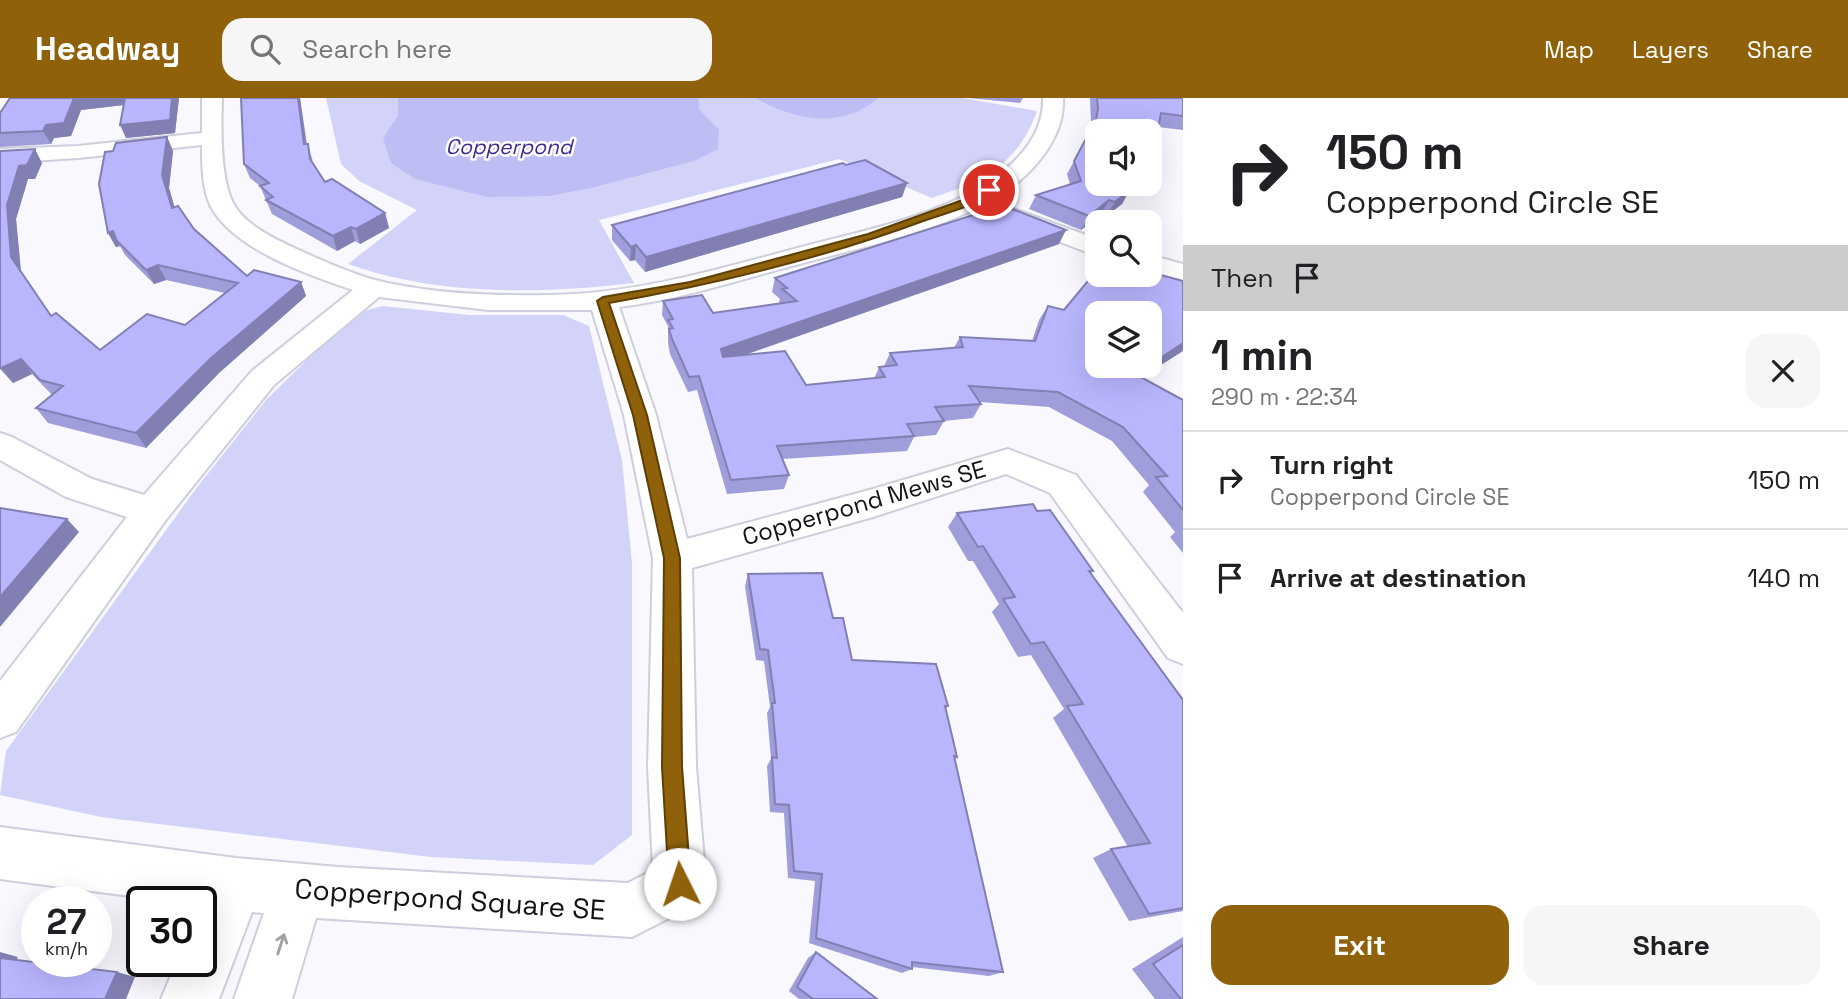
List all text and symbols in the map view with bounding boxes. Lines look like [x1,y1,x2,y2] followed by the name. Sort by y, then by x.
[222,18,712,81] search box
[35,28,180,70] text: Headway
[246,30,284,68] icon: search
[302,32,452,66] text: Search here
[1544,34,1594,65] text: Map
[1632,34,1709,65] text: Layers
[1747,34,1813,65] text: Share
[1085,119,1162,378] map controls
[1085,119,1162,196] button: sound
[1326,121,1464,183] text: 150 m
[1211,126,1302,217] icon: right
[446,133,575,160] water label: Copperpond
[959,160,1019,220] pin
[970,171,1008,209] icon: arrive
[1326,182,1659,222] text: Copperpond Circle SE
[1085,210,1162,287] button: search
[1288,259,1326,297] icon: arrive
[1211,261,1274,295] text: Then
[1085,301,1162,378] button: layers
[1211,329,1314,382] text: 1 min
[1746,334,1820,408] button: close
[1211,382,1357,412] text: 290 m · 22:34
[1270,448,1394,482] text: Turn right
[739,453,989,552] street label: Copperpond Mews SE
[1211,461,1249,499] icon: right
[1748,463,1820,497] text: 150 m
[1270,482,1509,512] text: Copperpond Circle SE
[1211,559,1249,597] icon: arrive
[1270,561,1527,595] text: Arrive at destination
[1747,561,1820,595] text: 140 m
[643,847,717,921] position arrow
[293,870,607,928] street label: Copperpond Square SE
[126,886,217,977] speed limit sign: 30
[47,900,86,944] text: 27
[1211,905,1509,985] button: Exit
[1523,905,1820,985] button: Share
[276,934,288,956] one-way arrow
[45,937,88,960] text: km/h

